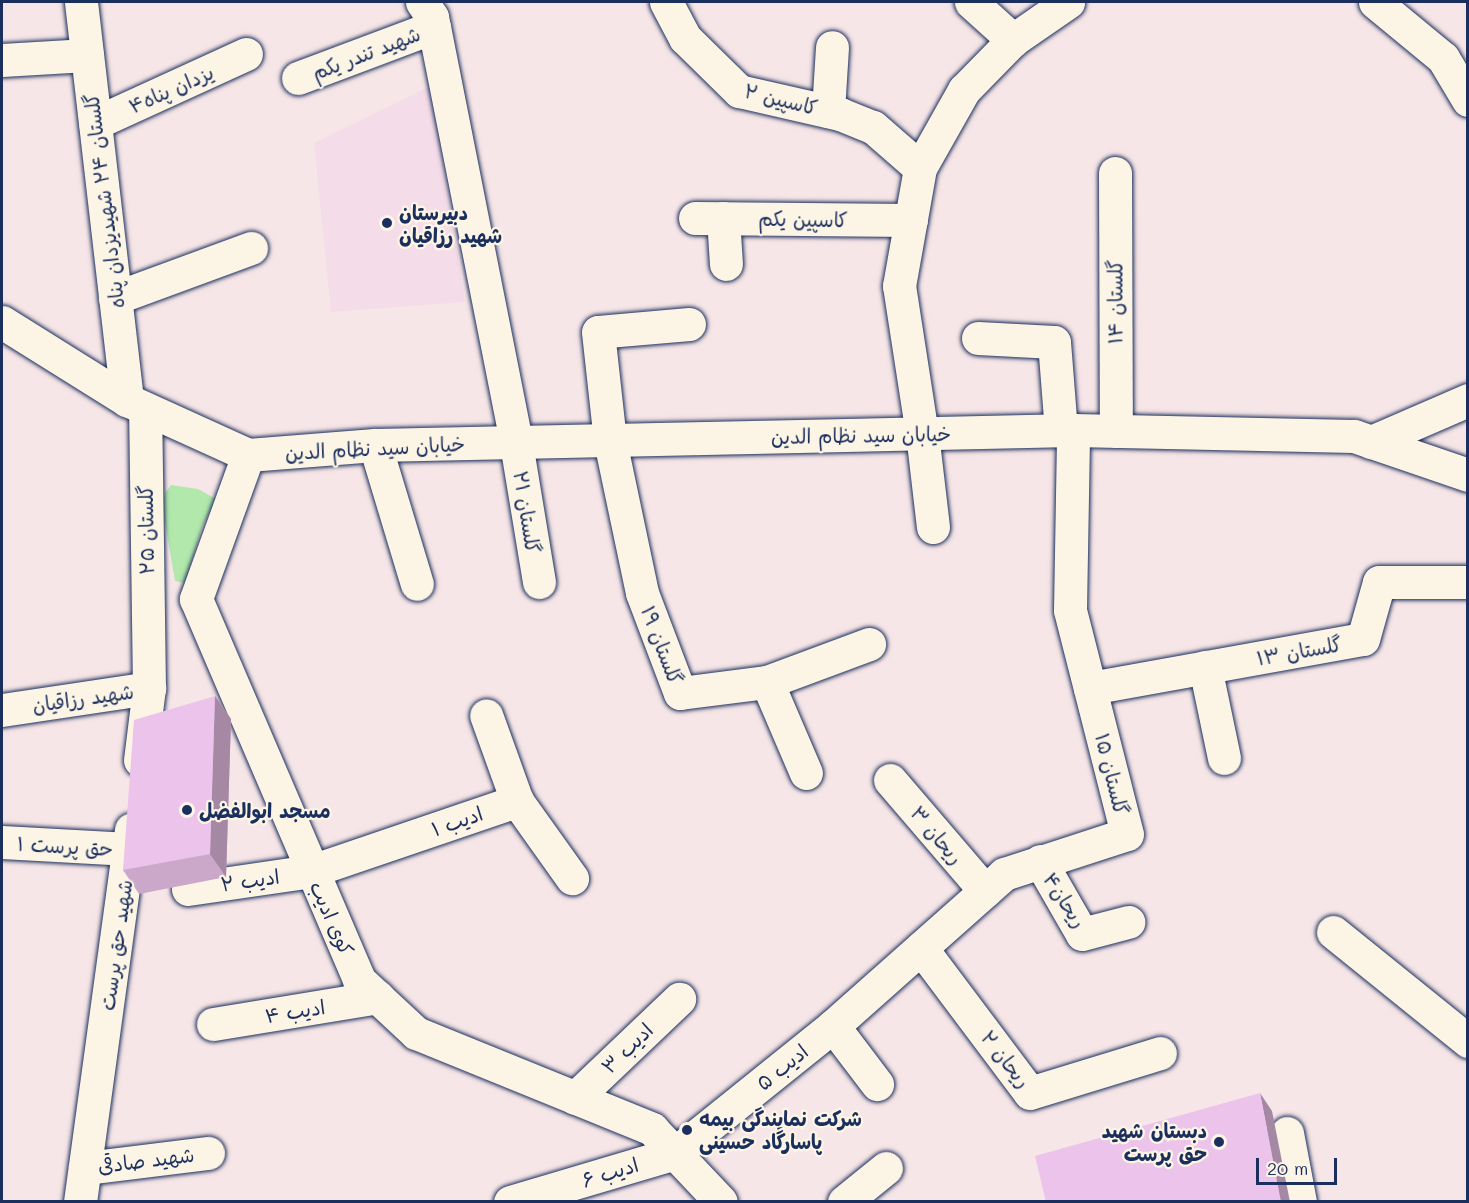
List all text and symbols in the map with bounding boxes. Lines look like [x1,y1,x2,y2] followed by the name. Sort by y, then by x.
[309,21,423,85] street label: شهید تندر یکم
[125,60,217,118] street label: یزدان پناه۴
[742,78,820,120] street label: کاسپین ۲
[79,92,129,310] street label: گلستان ۲۴ شهیدیزدان پناه
[399,200,502,247] place label: دبیرستان شهید رزاقیان
[758,206,848,232] street label: کاسپین یکم
[380,216,394,230] marker: دبیرستان شهید رزاقیان
[1103,260,1127,344] street label: گلستان ۱۴
[771,421,951,449] street label: خیابان سید نظام الدین
[284,431,466,465] street label: خیابان سید نظام الدین
[509,469,545,555] street label: گلستان ۲۱
[133,485,159,575] street label: گلستان ۲۵
[636,602,688,688] street label: گلستان ۱۹
[1255,632,1343,670] street label: گلستان ۱۳
[31,679,135,717] street label: شهید رزاقیان
[1090,731,1134,817] street label: گلستان ۱۵
[199,798,331,822] place label: مسجد ابوالفضل
[428,801,486,841] street label: ادیب ۱
[906,801,968,869] street label: ریحان ۳
[180,803,194,817] marker: مسجد ابوالفضل
[16,832,114,860] street label: حق پرست ۱
[219,864,281,896] street label: ادیب ۲
[1038,868,1092,932] street label: ریحان۴
[305,877,359,959] street label: کوی ادیب
[95,878,137,1012] street label: شهید حق پرست
[263,994,327,1028] street label: ادیب ۴
[596,1018,658,1078] street label: ادیب ۳
[976,1026,1036,1092] street label: ریحان ۲
[751,1039,813,1095] street label: ادیب ۵
[699,1106,862,1153] place label: شرکت نمایندگی بیمه پاسارگاد حسینی
[1102,1118,1207,1165] place label: دبستان شهید حق پرست
[680,1123,694,1137] marker: شرکت نمایندگی بیمه پاسارگاد حسینی
[1212,1135,1226,1149] marker: دبستان شهید حق پرست
[96,1142,196,1178] street label: شهید صادقی
[1259,1146,1340,1184] scale bar
[579,1152,641,1192] street label: ادیب ۶
[1267,1156,1308,1180] text: 20 m

